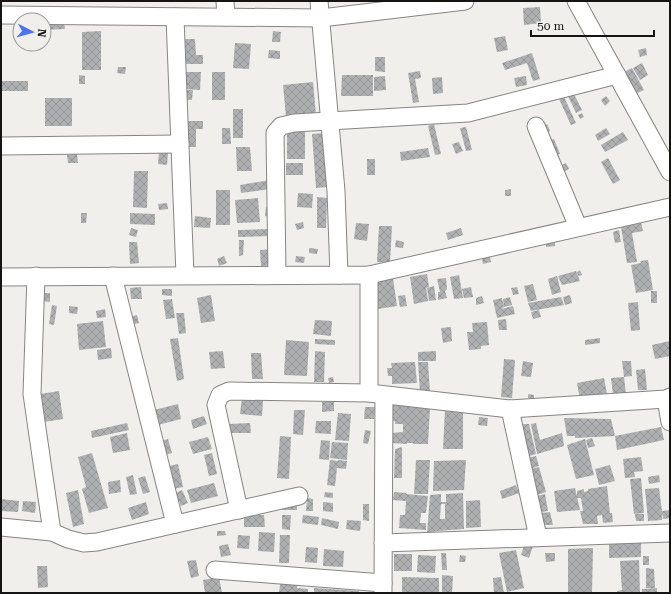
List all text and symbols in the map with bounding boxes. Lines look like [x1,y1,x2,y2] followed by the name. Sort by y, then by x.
[12,12,52,52] north arrow
[531,12,654,38] scale bar
[537,19,564,33] text: 50 m
[34,28,48,38] text: N

